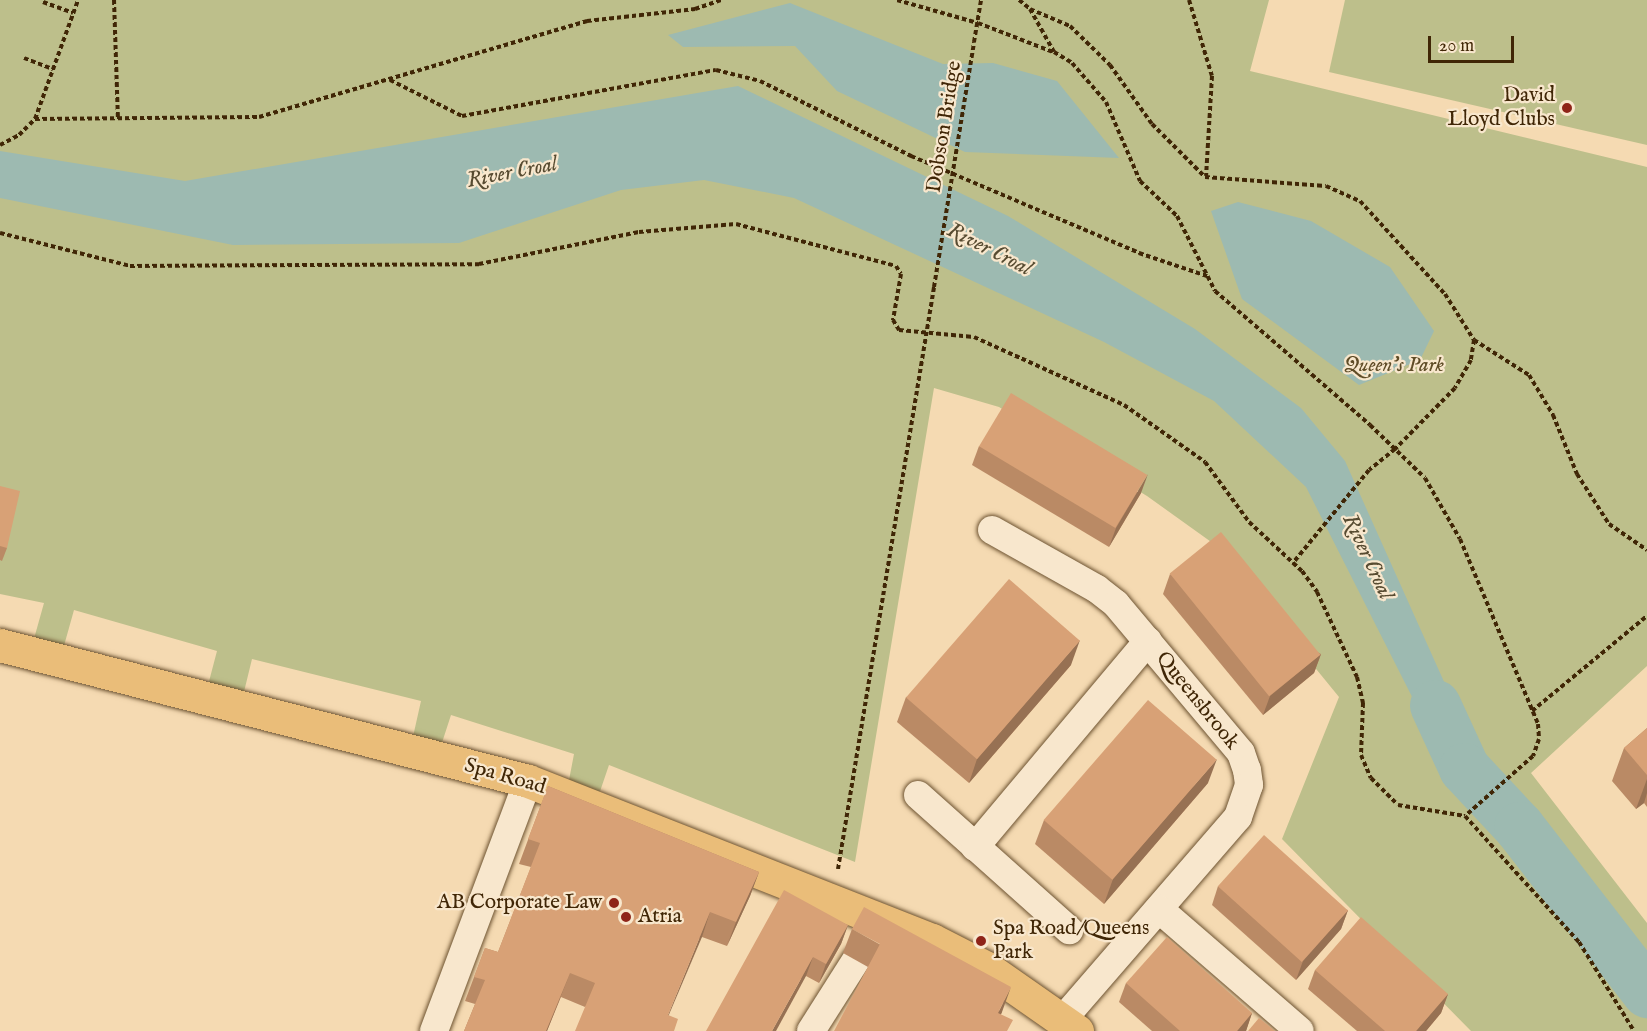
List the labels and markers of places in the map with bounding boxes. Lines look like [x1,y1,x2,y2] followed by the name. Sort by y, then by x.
[1447,83,1555,133] place label: David Lloyd Clubs
[1560,101,1574,115] marker: David Lloyd Clubs
[437,890,602,916] place label: AB Corporate Law
[607,896,621,910] marker: AB Corporate Law
[638,904,682,930] place label: Atria
[619,910,633,924] marker: Atria
[993,916,1149,966] place label: Spa Road/Queens Park
[974,934,988,948] marker: Spa Road/Queens Park

